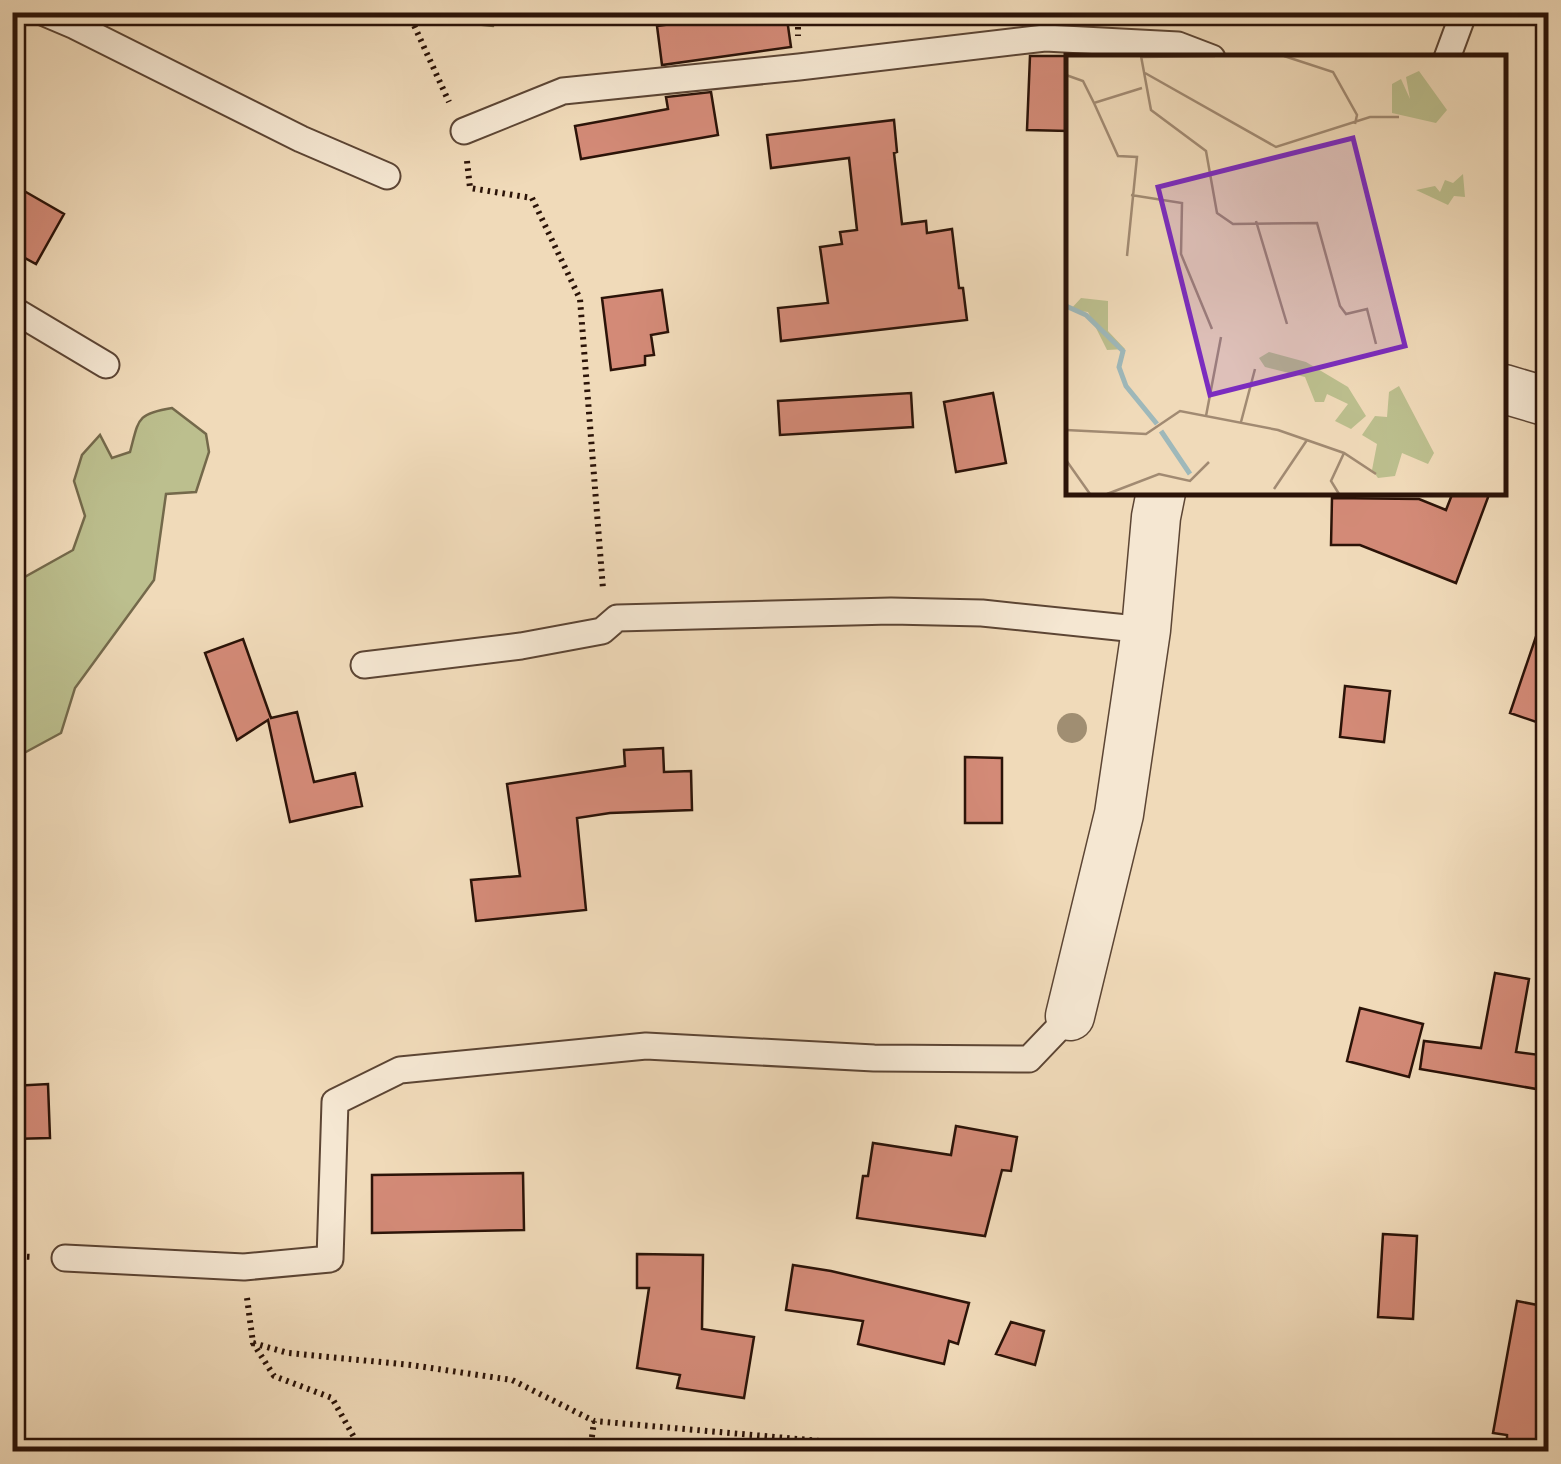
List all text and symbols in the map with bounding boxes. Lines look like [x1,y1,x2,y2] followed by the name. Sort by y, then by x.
[1066,55,1506,495] inset map

